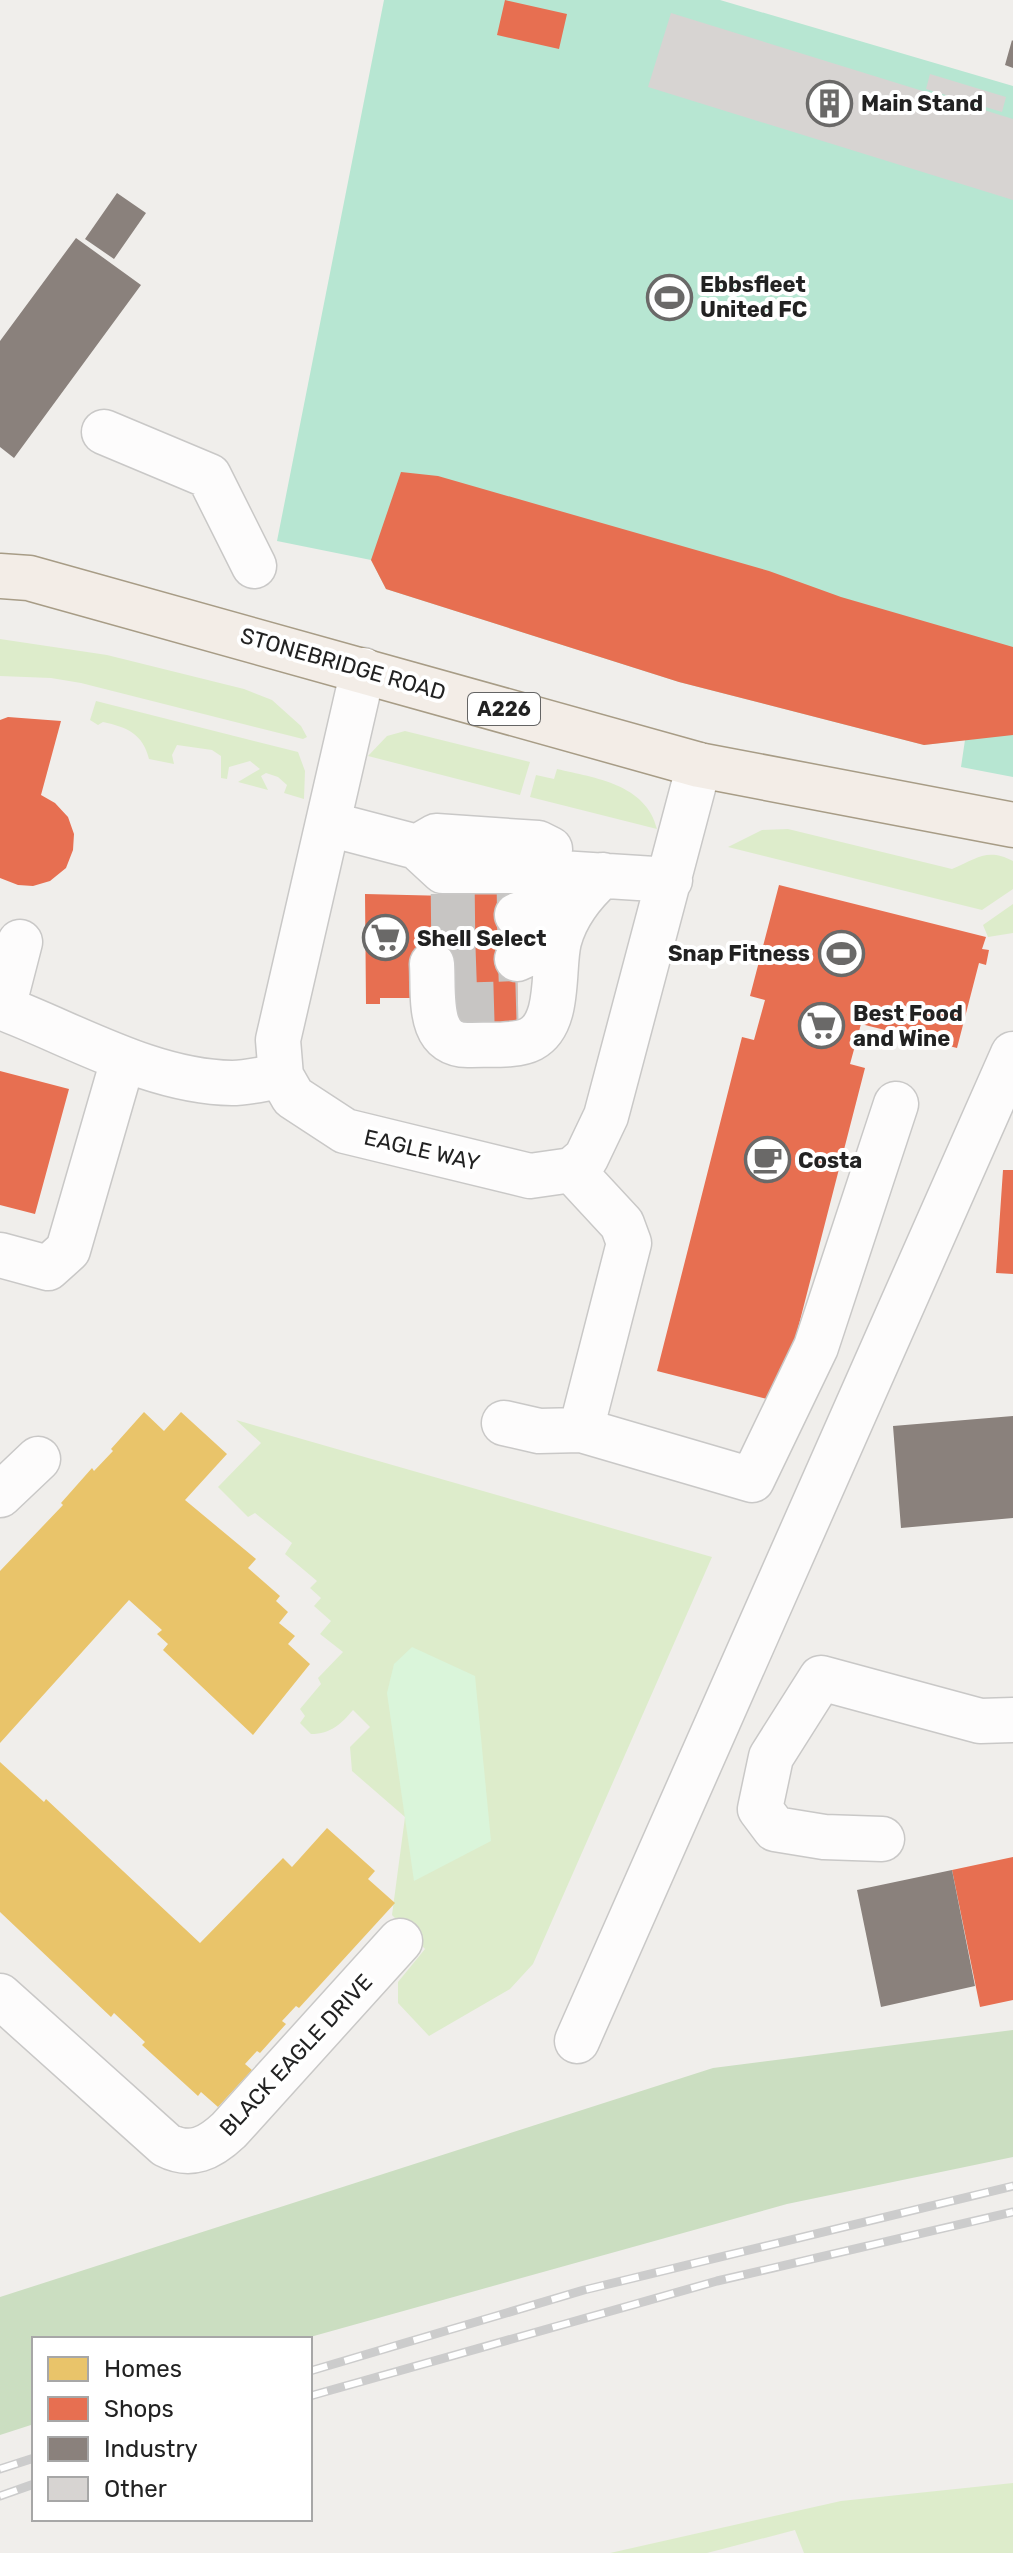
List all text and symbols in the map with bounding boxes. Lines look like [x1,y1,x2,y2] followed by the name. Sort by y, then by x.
[806,79,854,127] building icon: Main Stand
[861,90,983,117] place label: Main Stand
[700,271,807,323] place label: Ebbsfleet United FC
[645,273,693,321] sports icon: Ebbsfleet United FC
[237,622,449,706] street label: STONEBRIDGE ROAD
[468,693,540,725] road number: A226
[362,914,410,962] supermarket icon: Shell Select
[417,925,547,952] place label: Shell Select
[817,929,865,977] sports icon: Snap Fitness
[668,940,810,967] place label: Snap Fitness
[853,1000,963,1052] place label: Best Food and Wine
[798,1002,846,1050] supermarket icon: Best Food and Wine
[361,1124,483,1176] street label: EAGLE WAY
[743,1136,791,1184] cafe icon: Costa
[798,1147,862,1174] place label: Costa
[214,1968,378,2142] street label: BLACK EAGLE DRIVE
[32,2337,312,2521] legend
[104,2355,182,2383] text: Homes
[104,2395,174,2423] text: Shops
[104,2435,198,2463] text: Industry
[104,2475,167,2503] text: Other

